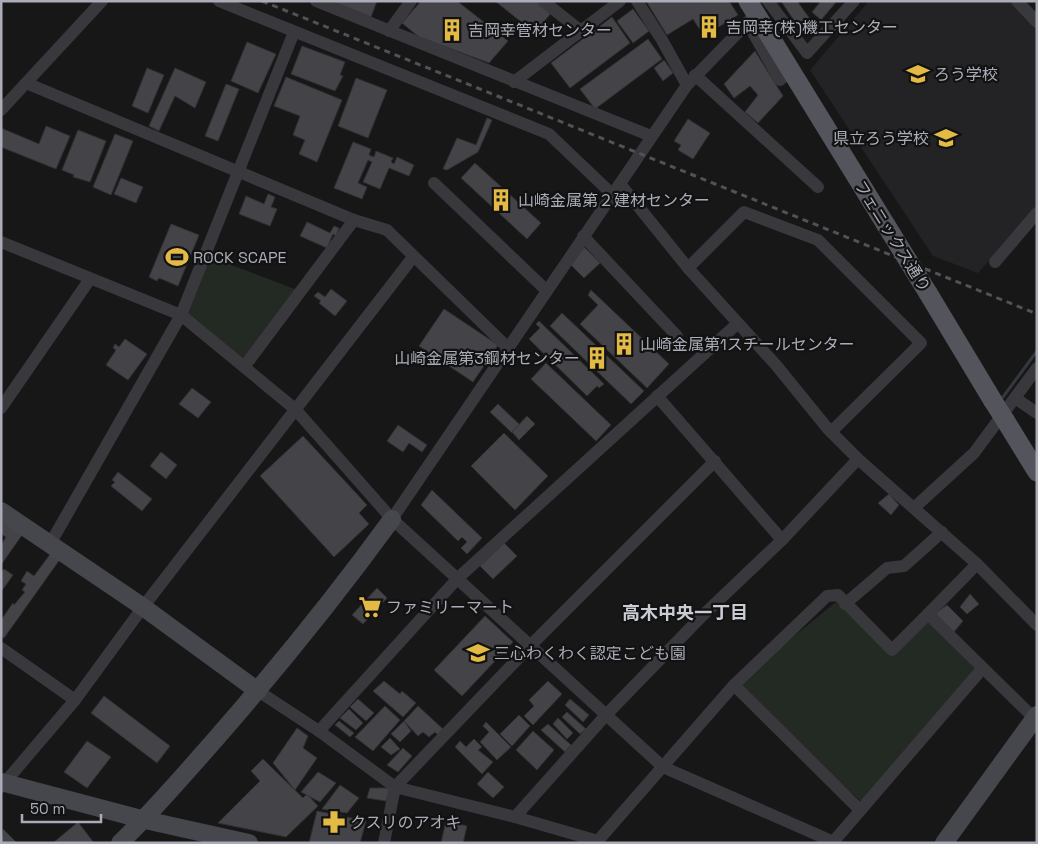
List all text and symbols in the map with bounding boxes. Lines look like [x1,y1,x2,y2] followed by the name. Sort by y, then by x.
[696,14,722,40] building icon: 吉岡幸(株)機工センター
[439,17,465,43] building icon: 吉岡幸管材センター
[726,17,898,38] place label: 吉岡幸(株)機工センター
[468,20,612,41] place label: 吉岡幸管材センター
[905,61,931,87] school or university icon: ろう学校
[934,64,998,85] place label: ろう学校
[933,125,959,151] school or university icon: 県立ろう学校
[833,128,929,149] place label: 県立ろう学校
[850,177,935,296] street label: フェニックス通り
[488,187,514,213] building icon: 山崎金属第２建材センター
[518,190,710,211] place label: 山崎金属第２建材センター
[164,244,190,270] sports icon: ROCK SCAPE
[193,247,287,268] place label: ROCK SCAPE
[611,331,637,357] building icon: 山崎金属第1スチールセンター
[640,334,855,355] place label: 山崎金属第1スチールセンター
[584,345,610,371] building icon: 山崎金属第3鋼材センター
[394,348,580,369] place label: 山崎金属第3鋼材センター
[357,594,383,620] supermarket icon: ファミリーマート
[386,597,514,618] place label: ファミリーマート
[622,601,748,624] district label: 高木中央一丁目
[465,640,491,666] school or university icon: 三心わくわく認定こども園
[494,643,686,664] place label: 三心わくわく認定こども園
[22,792,101,824] scale bar
[30,799,65,818] text: 50 m
[321,809,347,835] pharmacy icon: クスリのアオキ
[350,812,462,833] place label: クスリのアオキ

